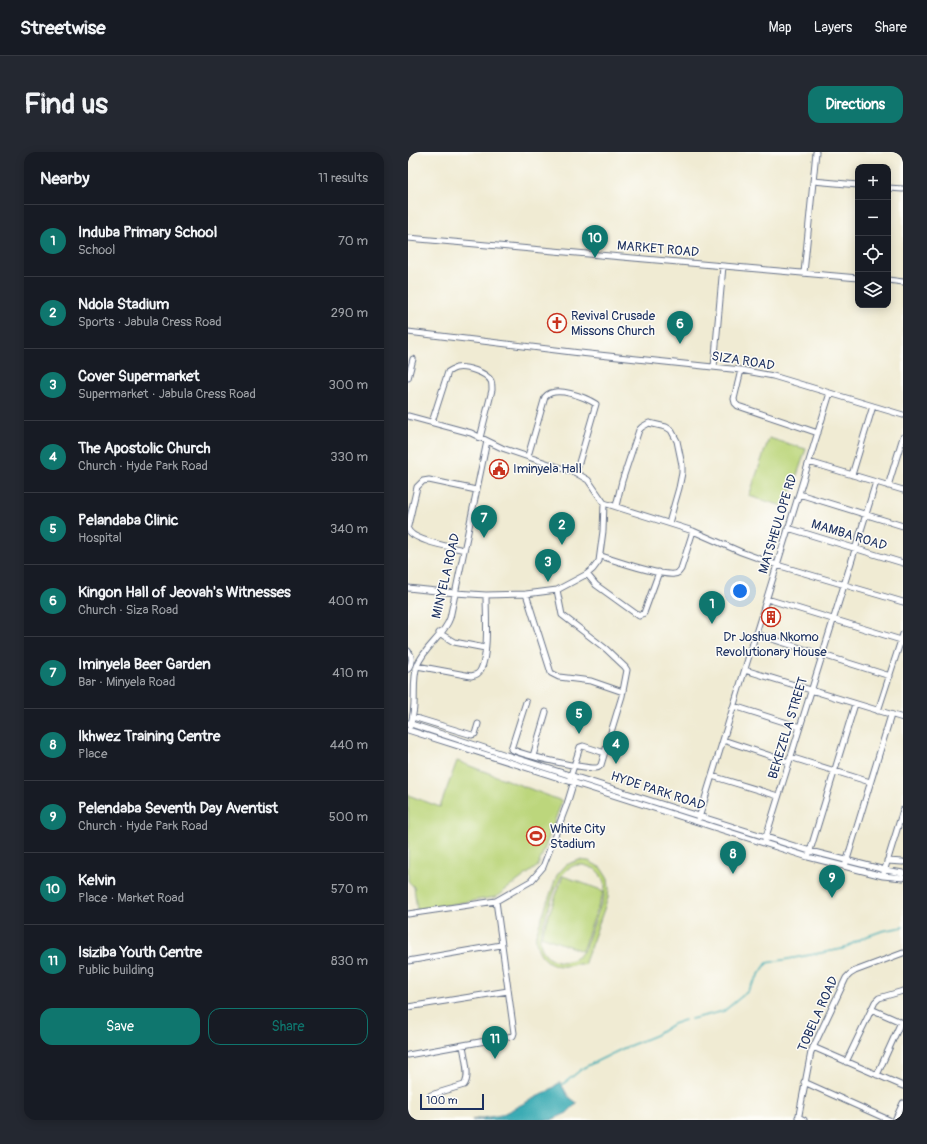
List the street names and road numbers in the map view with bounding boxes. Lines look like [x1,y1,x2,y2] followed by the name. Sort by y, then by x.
[616,237,700,261] street label: MARKET ROAD
[710,348,776,374] street label: SIZA ROAD
[755,472,801,576] street label: MATSHEULOPE RD
[809,516,889,554] street label: MAMBA ROAD
[428,532,464,620] street label: MINYELA ROAD
[765,675,811,781] street label: BEKEZELA STREET
[609,768,707,814] street label: HYDE PARK ROAD
[794,974,842,1054] street label: TOBELA ROAD

